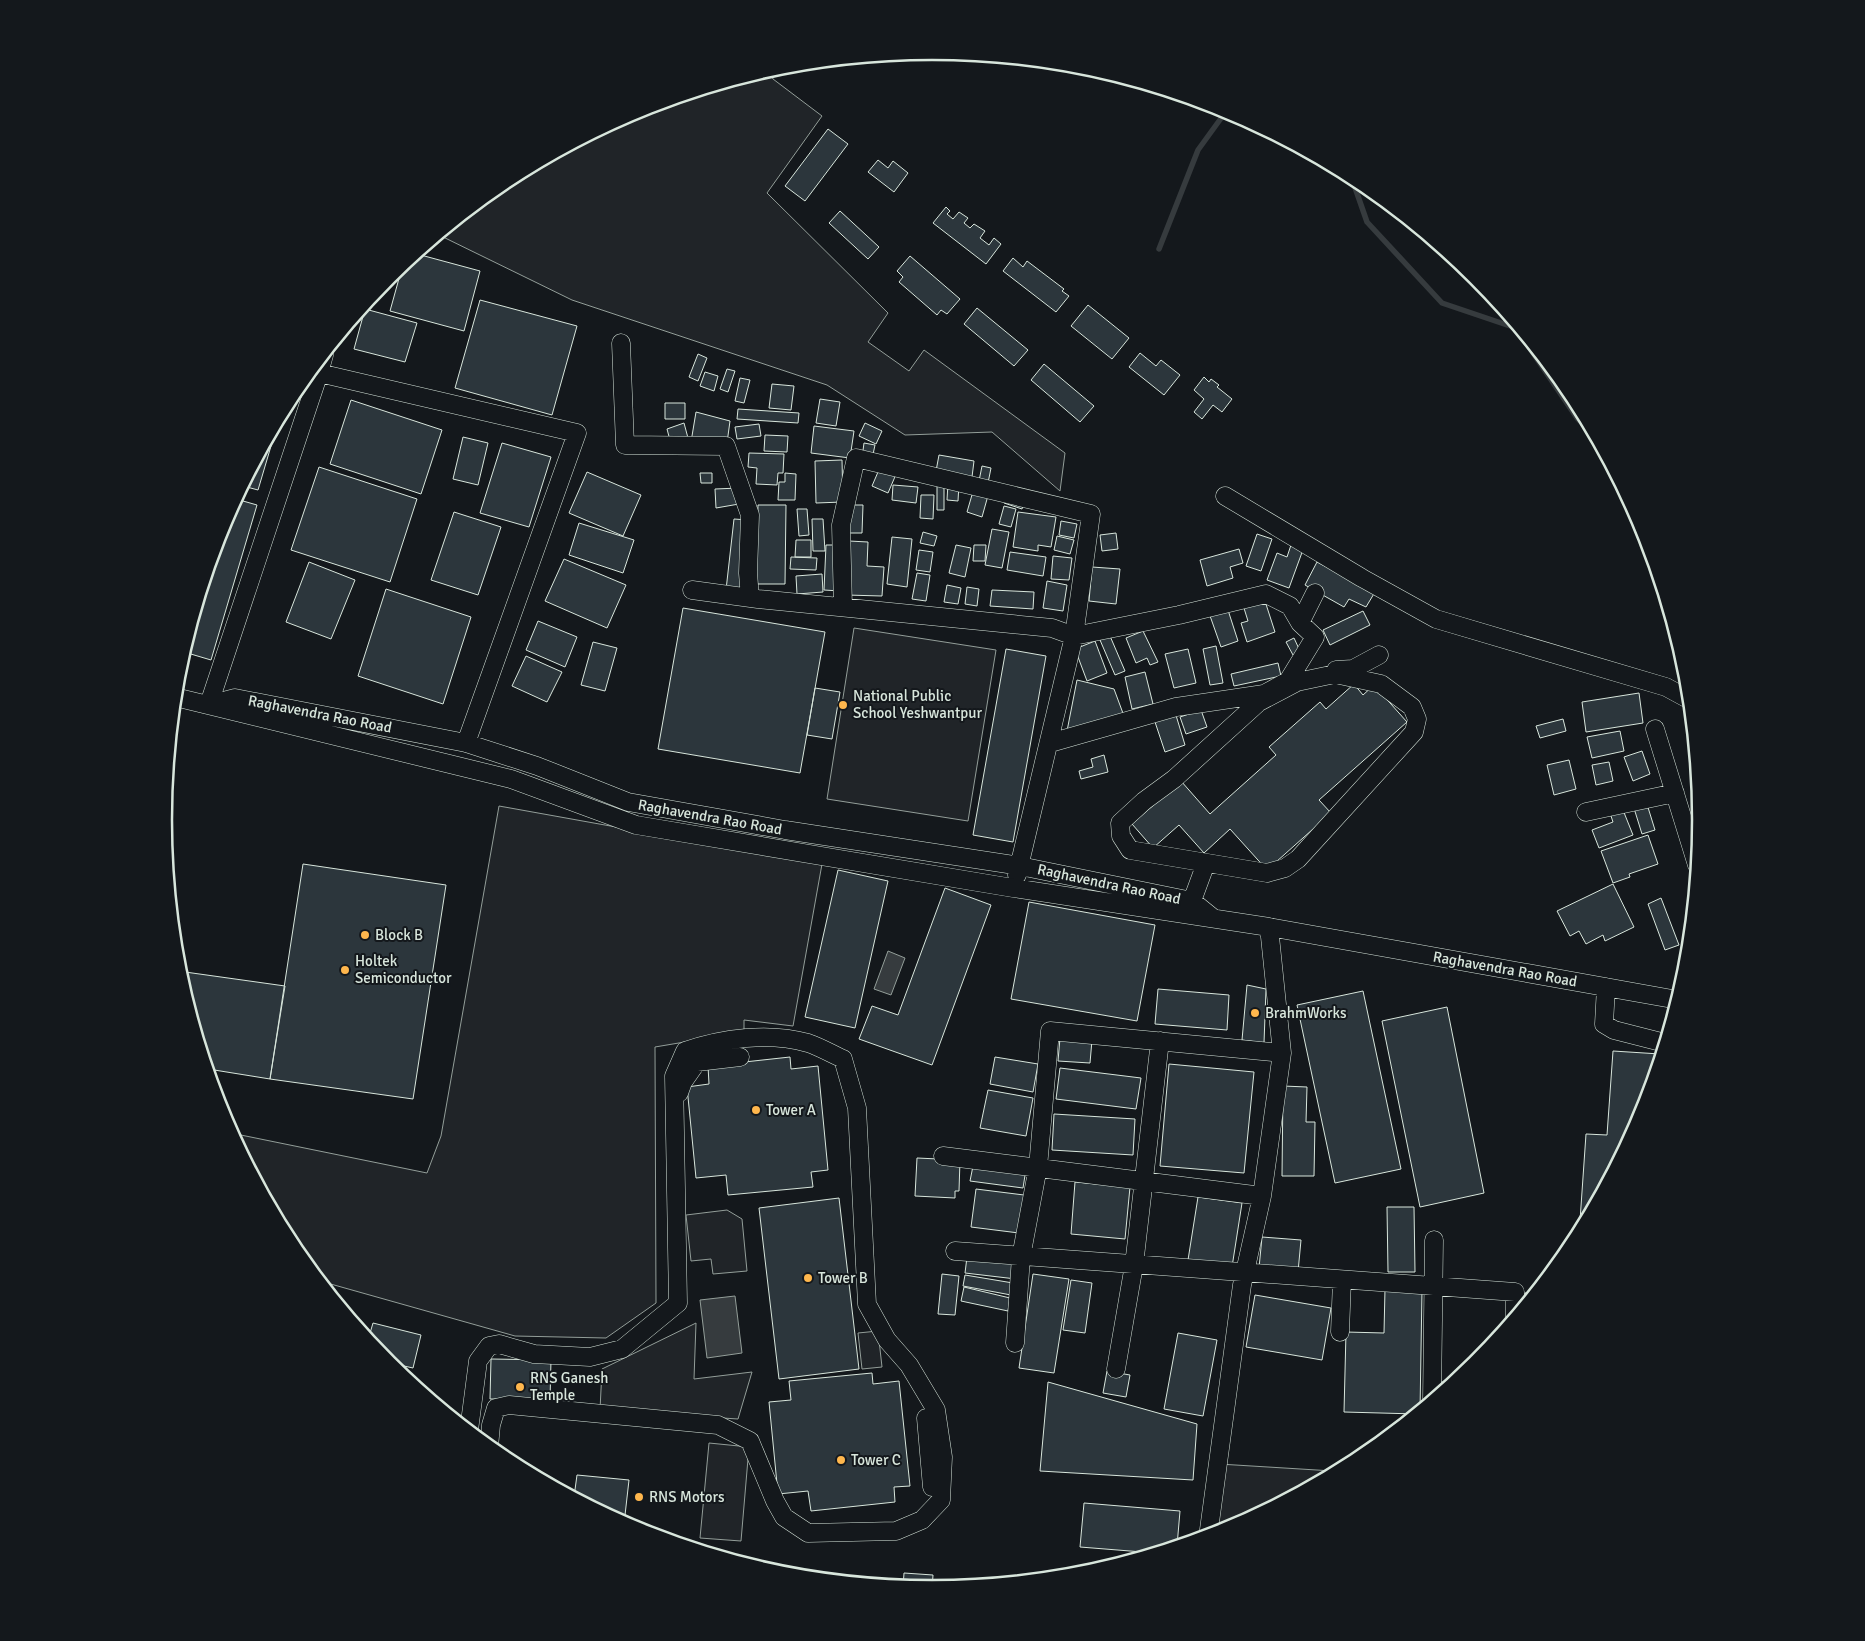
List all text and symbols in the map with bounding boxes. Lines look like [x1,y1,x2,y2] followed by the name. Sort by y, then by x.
[853,687,982,722] place label: National Public School Yeshwantpur
[247,691,393,737] street label: Raghavendra Rao Road
[837,699,849,711] marker: National Public School Yeshwantpur
[636,795,784,839] street label: Raghavendra Rao Road
[1036,860,1182,908] street label: Raghavendra Rao Road
[375,926,423,944] place label: Block B
[359,929,371,941] marker: Block B
[1431,947,1579,991] street label: Raghavendra Rao Road
[355,952,452,987] place label: Holtek Semiconductor
[339,964,351,976] marker: Holtek Semiconductor
[1265,1004,1347,1022] place label: BrahmWorks
[1249,1007,1261,1019] marker: BrahmWorks
[766,1101,816,1119] place label: Tower A
[750,1104,762,1116] marker: Tower A
[818,1269,868,1287] place label: Tower B
[802,1272,814,1284] marker: Tower B
[530,1369,609,1404] place label: RNS Ganesh Temple
[514,1381,526,1393] marker: RNS Ganesh Temple
[851,1451,901,1469] place label: Tower C
[835,1454,847,1466] marker: Tower C
[649,1488,725,1506] place label: RNS Motors
[633,1491,645,1503] marker: RNS Motors

